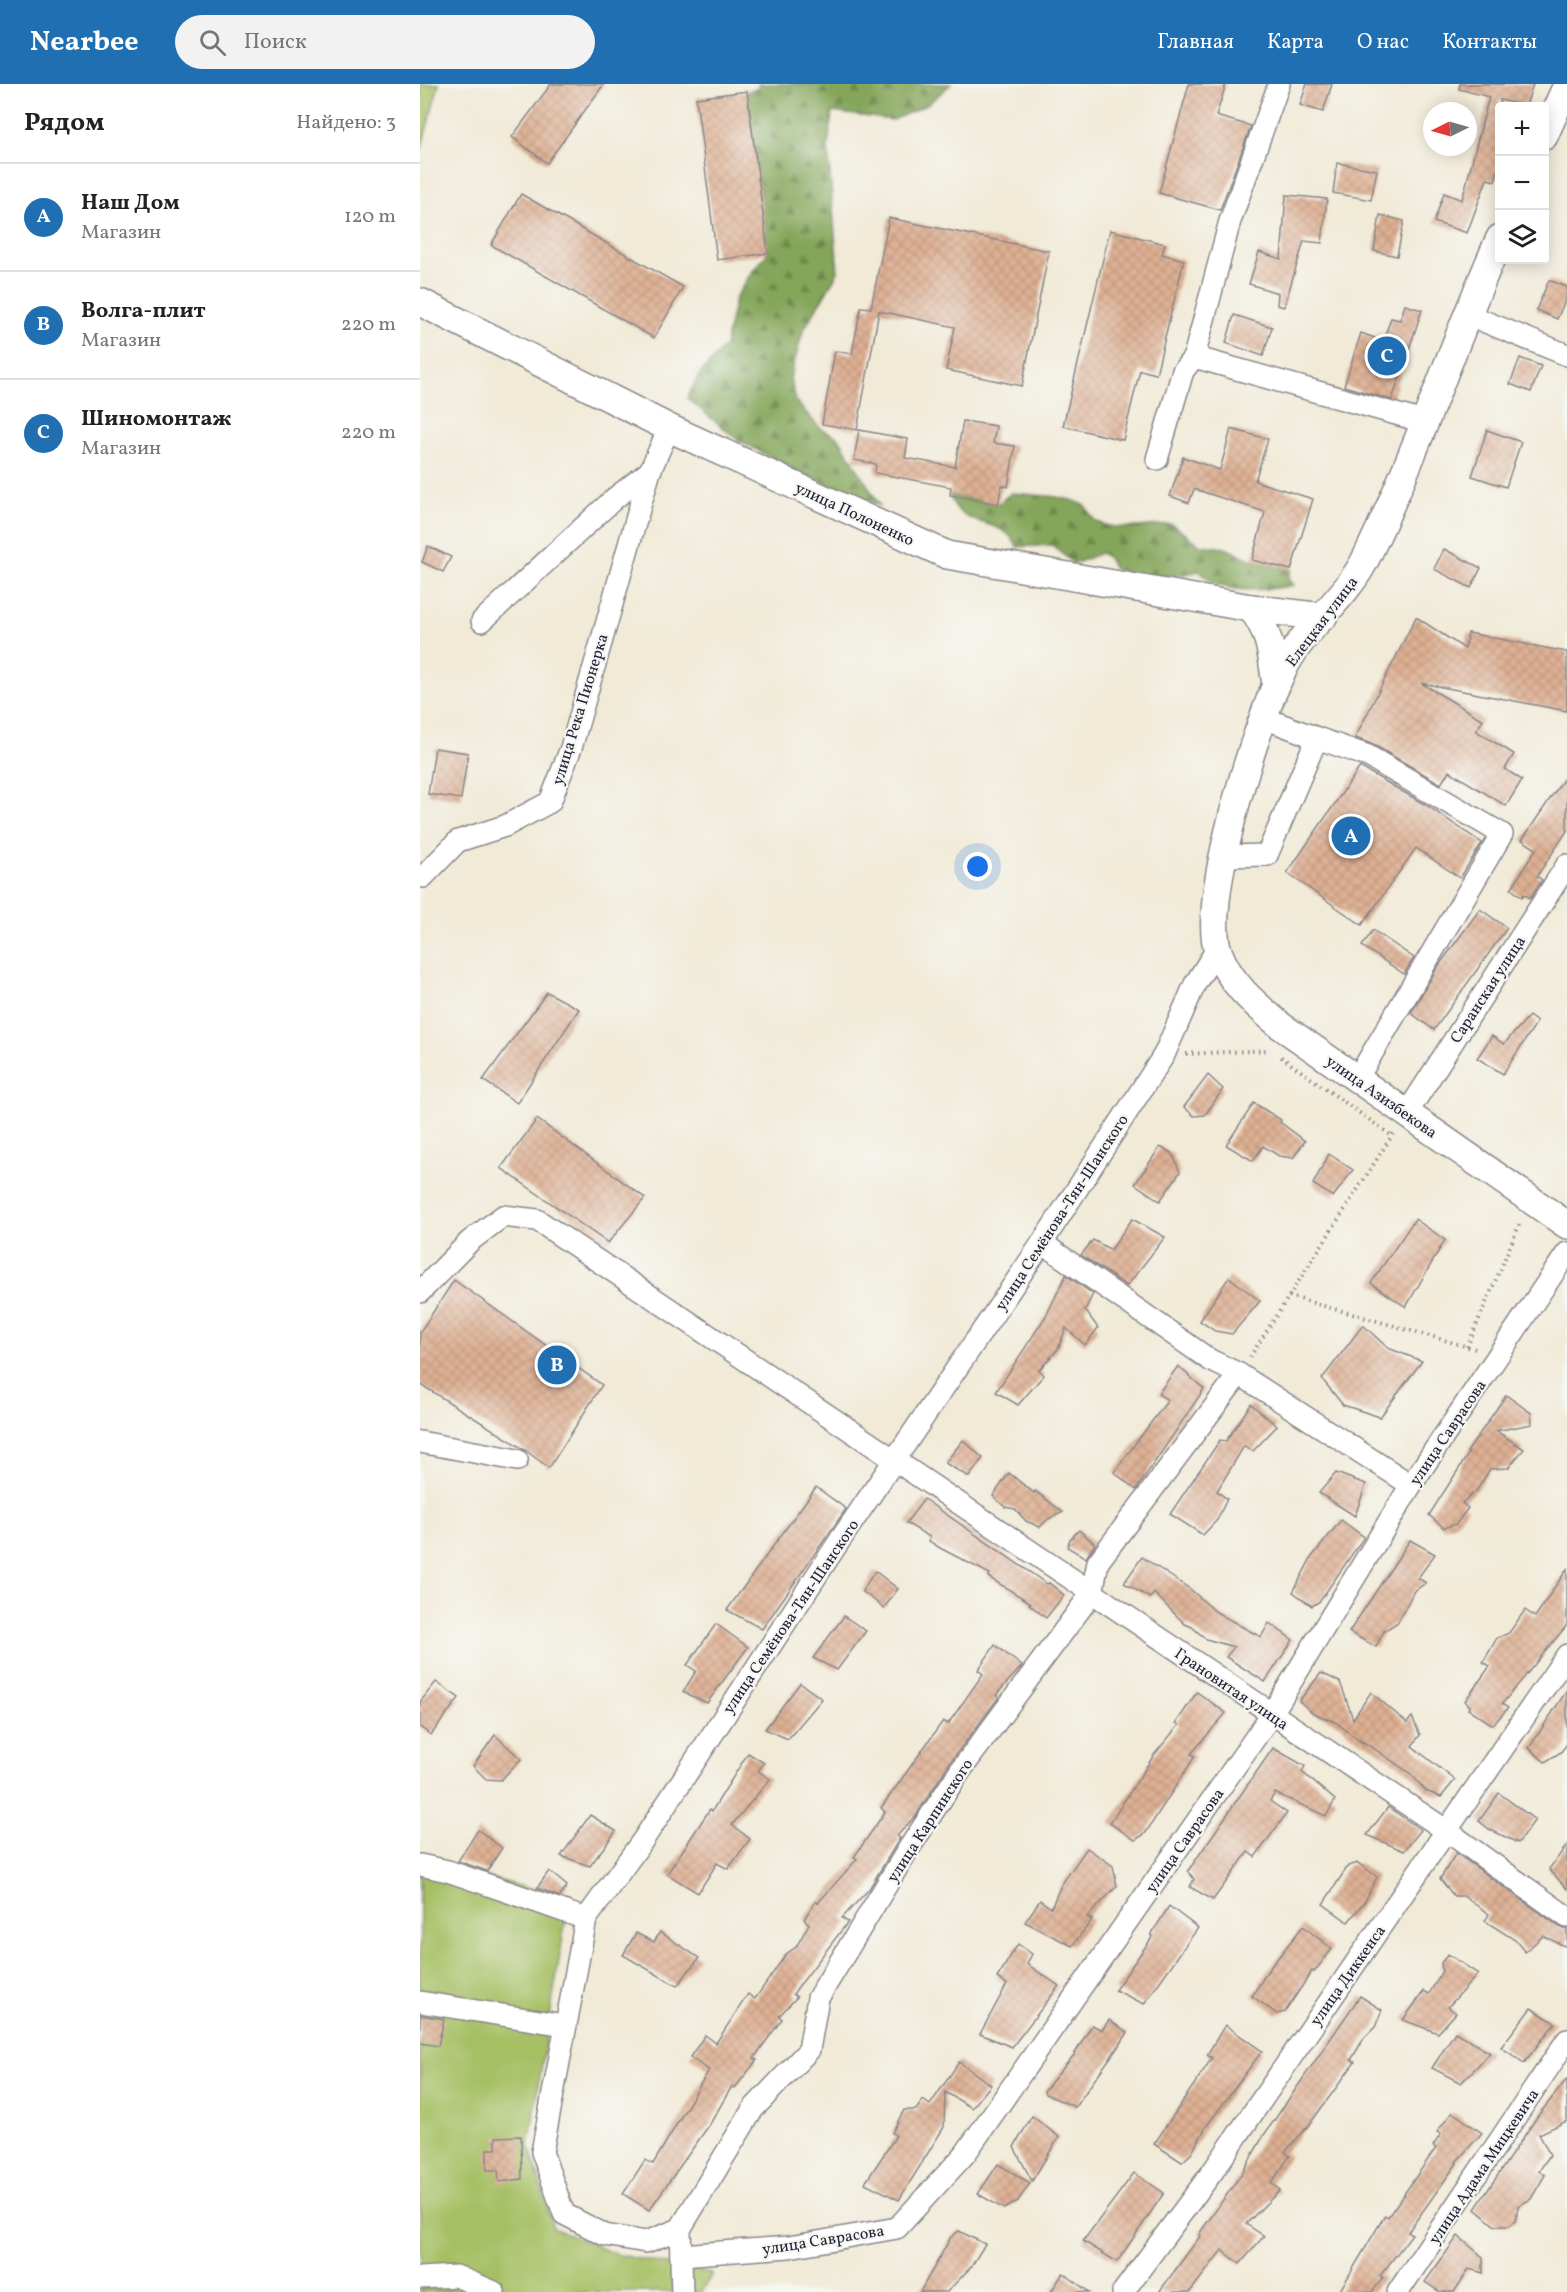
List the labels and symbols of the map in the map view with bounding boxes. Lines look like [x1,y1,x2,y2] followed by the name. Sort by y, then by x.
[1423,102,1477,156] north arrow
[1368,334,1406,378] pin: C
[791,478,917,552] street label: улица Полоненко
[1281,572,1364,672] street label: Елецкая улица
[547,631,614,788] street label: улица Река Пионерка
[1332,814,1370,858] pin: A
[963,852,992,881] your location
[1446,932,1532,1048] street label: Саранская улица
[1321,1051,1441,1144] street label: улица Азизбекова
[991,1111,1135,1316] street label: улица Семёнова-Тян-Шанского
[538,1342,576,1388] pin: B
[1405,1376,1492,1490] street label: улица Саврасова
[718,1516,865,1719] street label: улица Семёнова-Тян-Шанского
[1170,1643,1292,1736] street label: Грановитая улица
[882,1755,979,1887] street label: улица Карпинского
[1141,1784,1230,1898] street label: улица Саврасова
[1306,1921,1392,2031] street label: улица Диккенса
[1424,2085,1545,2249] street label: улица Адама Мицкевича
[761,2220,886,2261] street label: улица Саврасова

